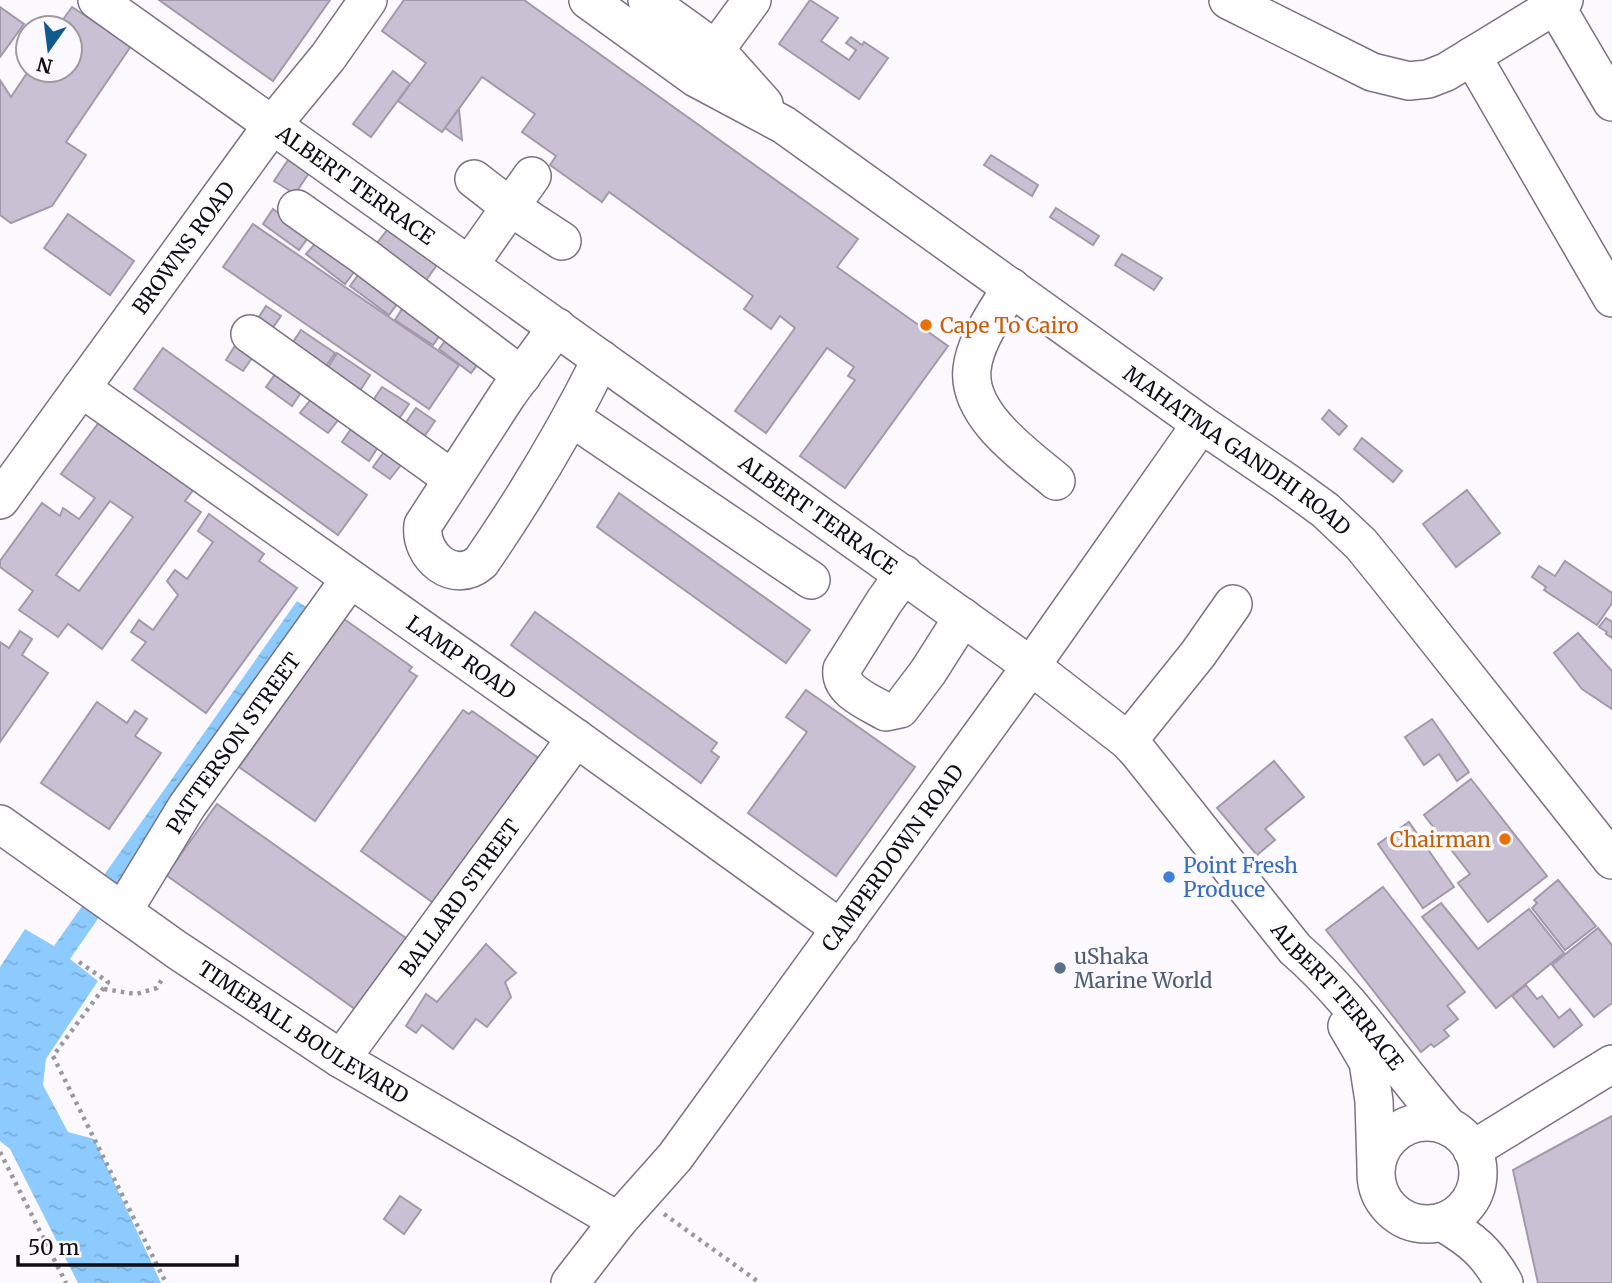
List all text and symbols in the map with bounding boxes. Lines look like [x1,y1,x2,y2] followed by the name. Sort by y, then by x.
[14,14,84,84] north arrow
[35,52,55,79] text: N
[271,118,441,251] street label: ALBERT TERRACE
[126,176,241,319] street label: BROWNS ROAD
[940,312,1079,339] place label: Cape To Cairo
[918,317,934,333] marker: Cape To Cairo
[1118,359,1357,541] street label: MAHATMA GANDHI ROAD
[733,448,903,580] street label: ALBERT TERRACE
[402,609,522,705] street label: LAMP ROAD
[160,647,306,838] street label: PATTERSON STREET
[815,758,969,957] street label: CAMPERDOWN ROAD
[393,813,526,982] street label: BALLARD STREET
[1390,826,1491,853] place label: Chairman
[1497,831,1513,847] marker: Chairman
[1183,852,1298,903] place label: Point Fresh Produce
[1161,869,1177,885] marker: Point Fresh Produce
[1265,916,1410,1076] street label: ALBERT TERRACE
[1074,943,1213,994] place label: uShaka Marine World
[193,954,414,1109] street label: TIMEBALL BOULEVARD
[1052,960,1068,976] marker: uShaka Marine World
[18,1224,236,1268] scale bar
[28,1234,79,1261] text: 50 m

